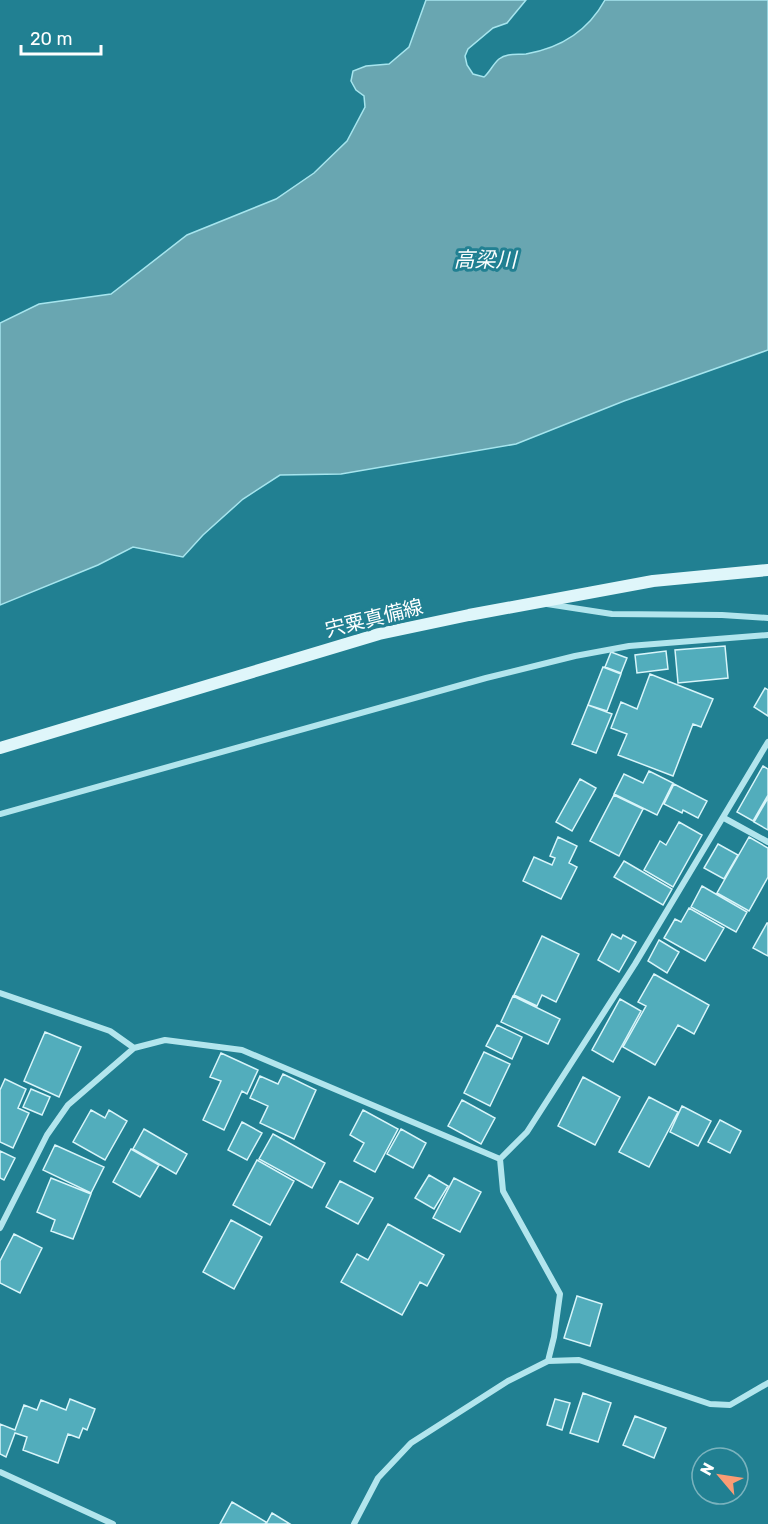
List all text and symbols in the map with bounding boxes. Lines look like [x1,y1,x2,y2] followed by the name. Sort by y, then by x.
[21,18,100,56] scale bar
[30,28,72,50] text: 20 m
[454,247,518,272] water label: 高梁川
[323,594,425,642] street label: 宍粟真備線
[690,1446,750,1506] north arrow
[696,1459,718,1479] text: N

